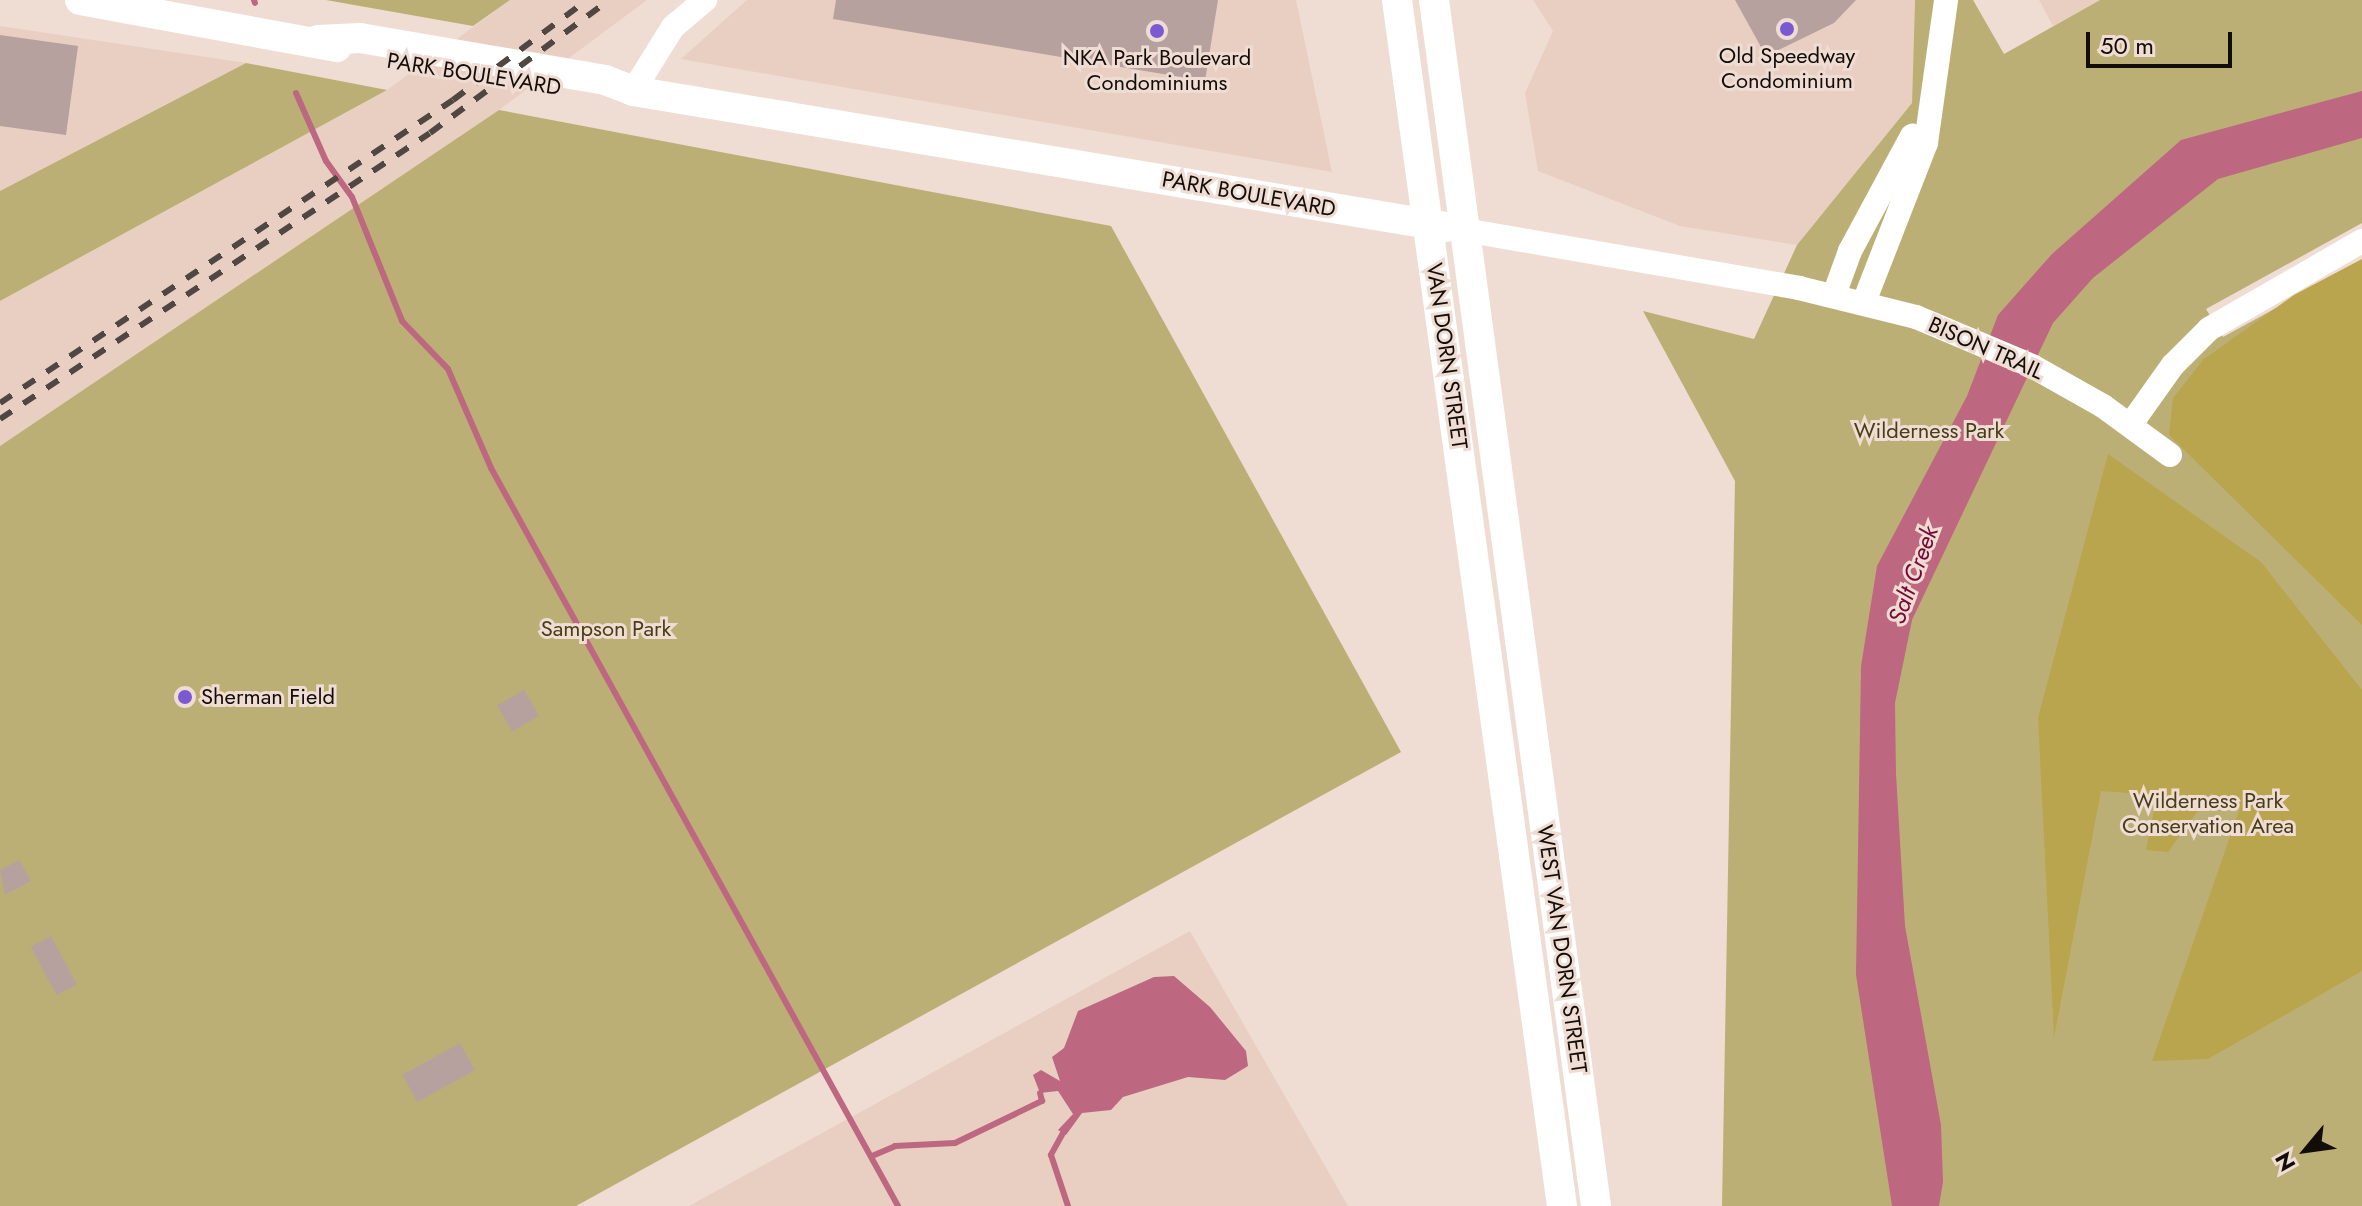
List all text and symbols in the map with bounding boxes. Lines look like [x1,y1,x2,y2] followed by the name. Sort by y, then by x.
[2090,16,2236,66] scale bar
[1778,20,1796,38] marker: Old Speedway Condominium
[1148,22,1166,40] marker: NKA Park Boulevard Condominiums
[2100,28,2154,63] text: 50 m
[1719,42,1855,94] place label: Old Speedway Condominium
[1063,44,1251,96] place label: NKA Park Boulevard Condominiums
[385,47,563,101] street label: PARK BOULEVARD
[1160,166,1338,222] street label: PARK BOULEVARD
[1421,261,1473,451] street label: VAN DORN STREET
[1924,311,2048,385] street label: BISON TRAIL
[1854,418,2004,444] park label: Wilderness Park
[1882,522,1944,628] water label: Salt Creek
[541,616,671,642] park label: Sampson Park
[201,684,335,710] place label: Sherman Field
[176,688,194,706] marker: Sherman Field
[2122,787,2294,838] park label: Wilderness Park Conservation Area
[1531,823,1593,1075] street label: WEST VAN DORN STREET
[2266,1110,2346,1190] north arrow
[2267,1146,2303,1177] text: N

